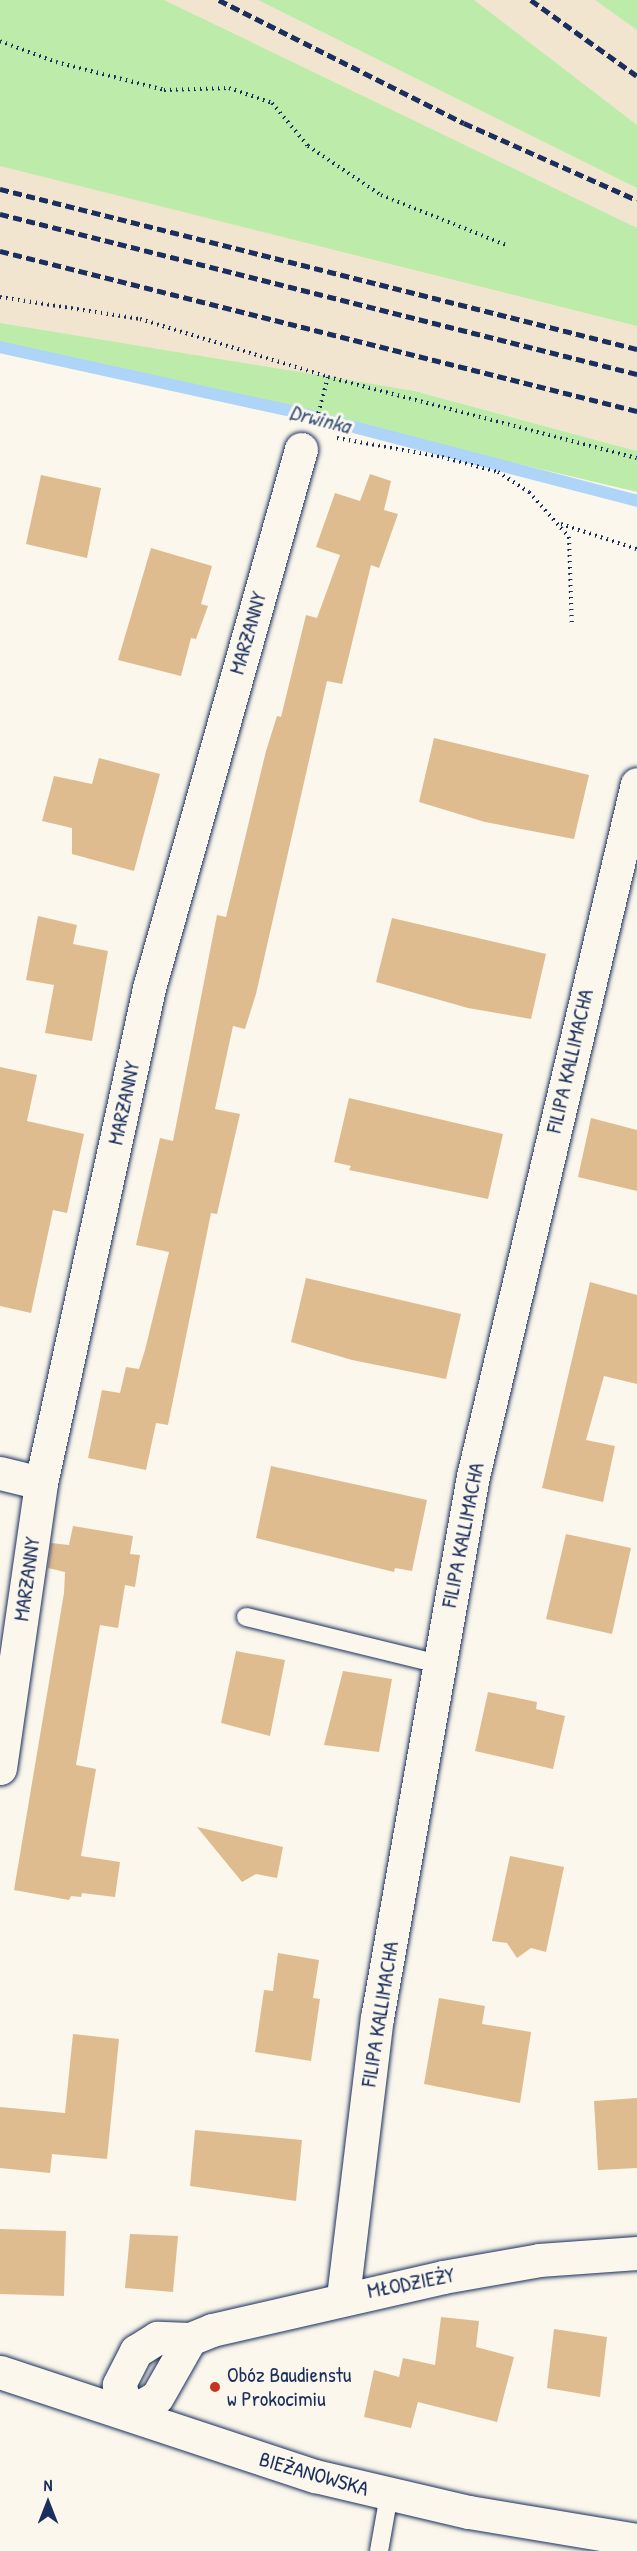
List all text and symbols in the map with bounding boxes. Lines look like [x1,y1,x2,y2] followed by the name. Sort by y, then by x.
[287,399,353,439] water label: Drwinka
[224,589,272,677] street label: MARZANNY
[541,987,599,1135] street label: FILIPA KALLIMACHA
[103,1059,145,1147] street label: MARZANNY
[437,1461,489,1609] street label: FILIPA KALLIMACHA
[9,1535,45,1623] street label: MARZANNY
[356,1940,404,2088] street label: FILIPA KALLIMACHA
[365,2262,457,2304] street label: MŁODZIEŻY
[227,2362,351,2412] place label: Obóz Baudienstu w Prokocimiu
[208,2380,222,2394] marker: Obóz Baudienstu w Prokocimiu
[256,2446,372,2502] street label: BIEŻANOWSKA
[18,2473,78,2533] north arrow
[44,2474,52,2496] text: N

